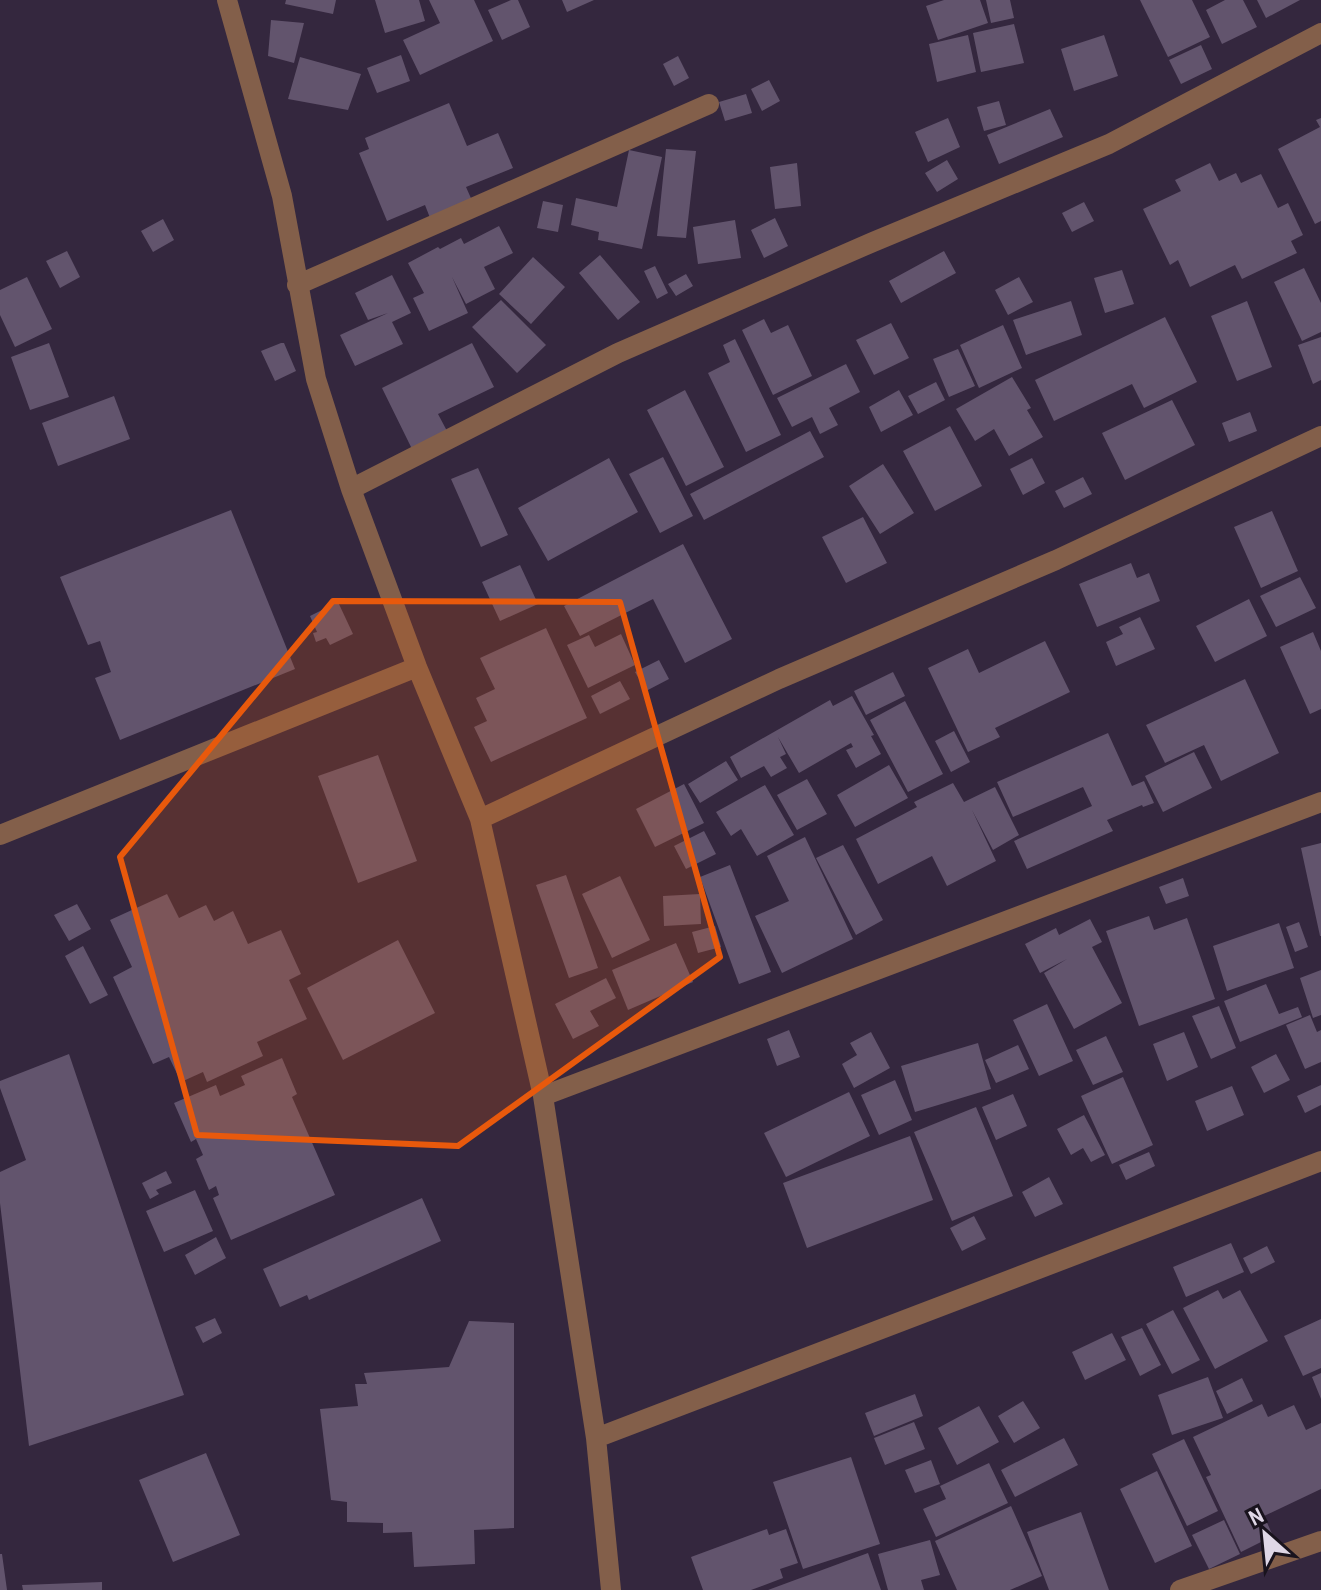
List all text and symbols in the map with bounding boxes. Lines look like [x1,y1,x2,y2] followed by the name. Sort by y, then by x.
[1225,1494,1305,1574] north arrow
[1243,1500,1269,1533] text: N

